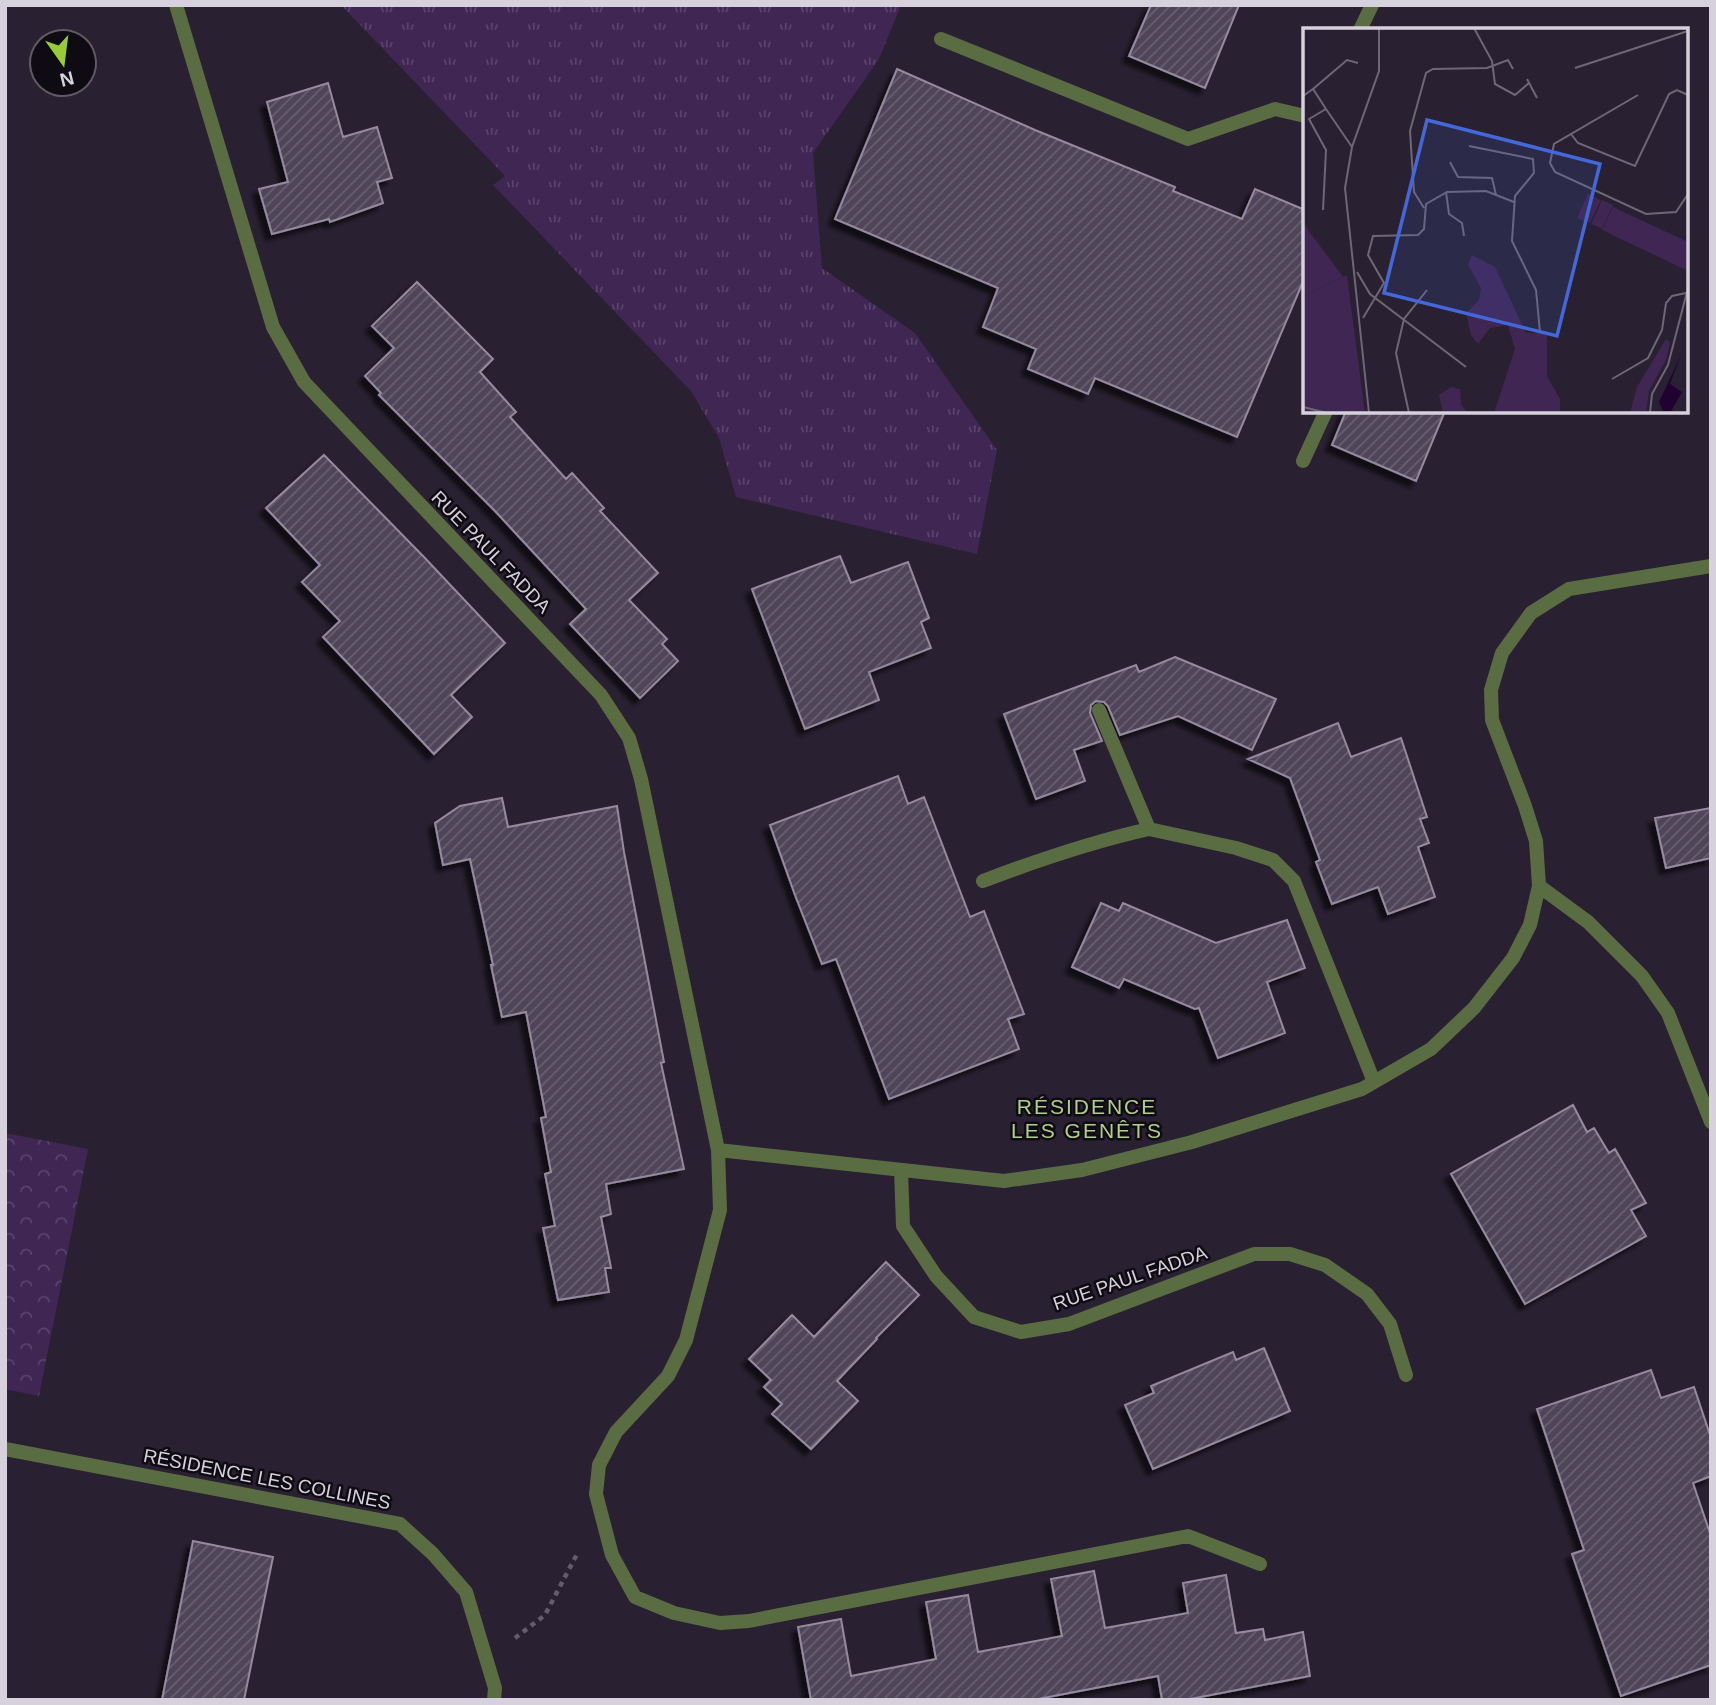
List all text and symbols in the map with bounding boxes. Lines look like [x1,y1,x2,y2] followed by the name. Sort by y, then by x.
[28,28,98,98] north arrow
[1303,28,1688,413] inset map
[58,67,76,91] text: N
[427,487,555,618] street label: RUE PAUL FADDA
[1011,1095,1163,1142] district label: RÉSIDENCE LES GENÊTS
[1050,1242,1210,1314] street label: RUE PAUL FADDA
[142,1445,392,1513] street label: RÉSIDENCE LES COLLINES

